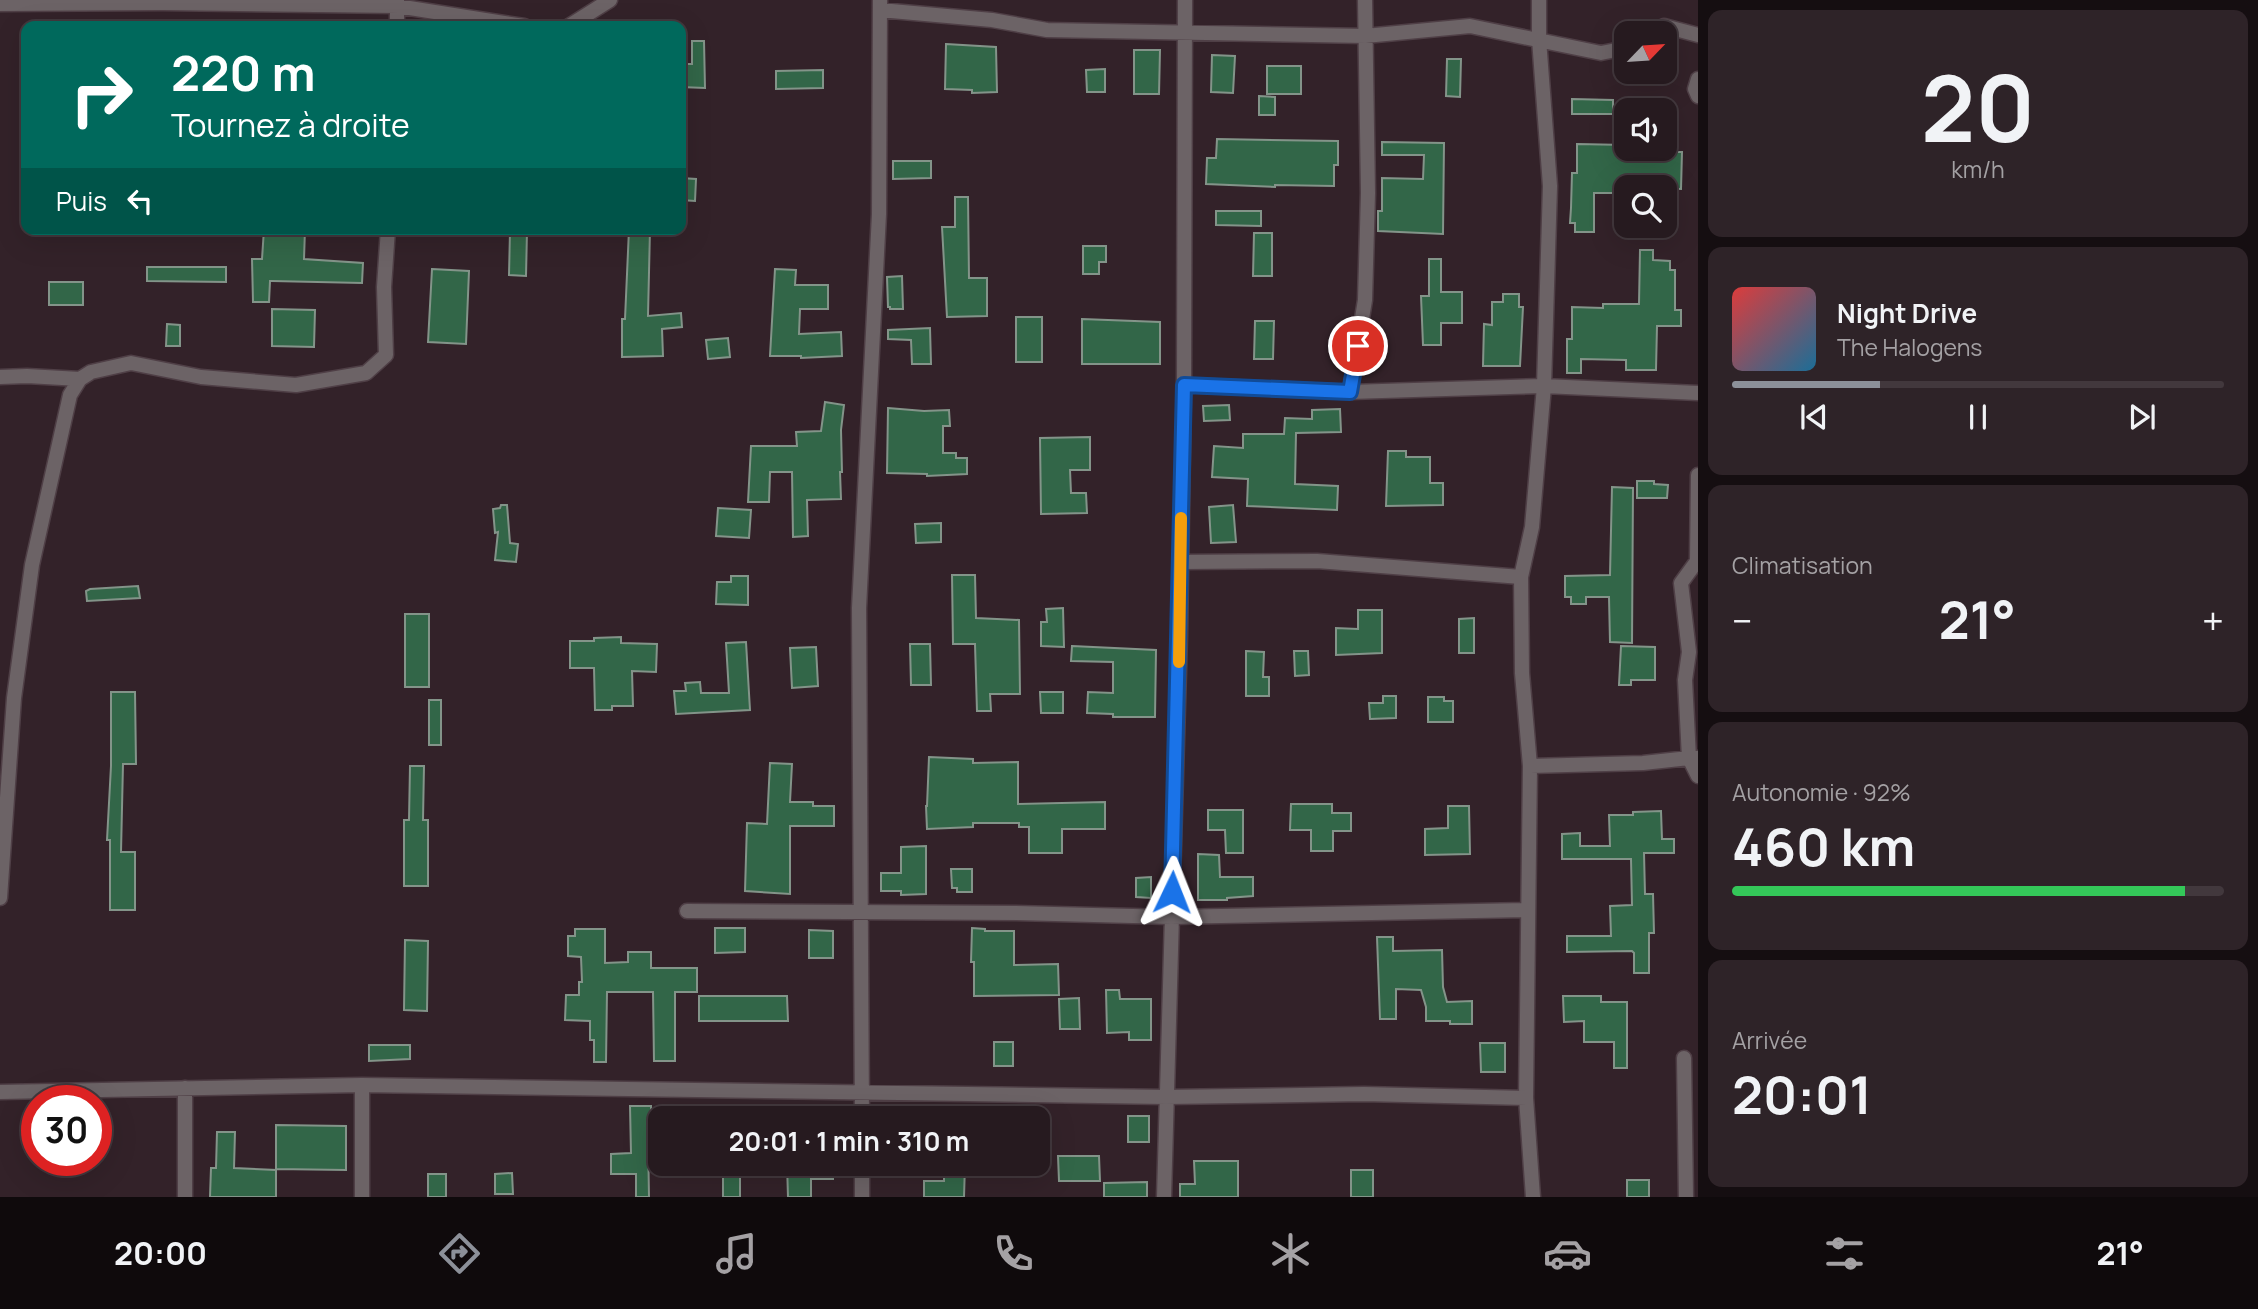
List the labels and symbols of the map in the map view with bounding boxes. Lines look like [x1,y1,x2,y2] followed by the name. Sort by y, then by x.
[1614,21,1676,84] north arrow
[1328,316,1388,376] pin
[1135,855,1209,929] position arrow
[21,1085,112,1176] speed limit sign: 30

